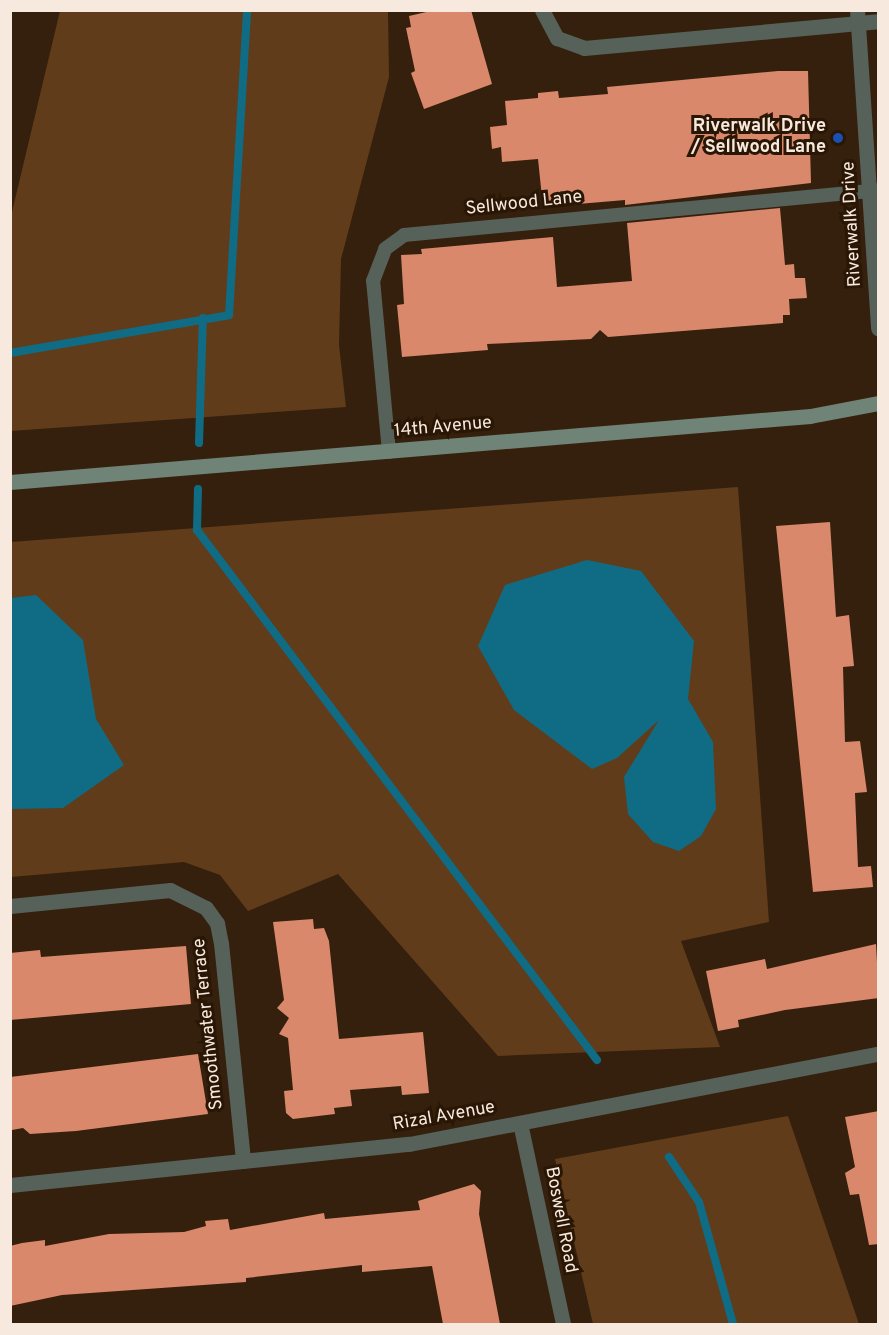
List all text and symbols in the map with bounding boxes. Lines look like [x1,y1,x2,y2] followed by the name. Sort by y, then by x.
[691,117,826,160] place label: Riverwalk Drive / Sellwood Lane
[831,131,845,145] marker: Riverwalk Drive / Sellwood Lane
[839,161,867,287] street label: Riverwalk Drive
[465,187,583,221] street label: Sellwood Lane
[393,413,493,443] street label: 14th Avenue
[189,937,229,1111] street label: Smoothwater Terrace
[391,1097,497,1137] street label: Rizal Avenue
[539,1165,581,1275] street label: Boswell Road

